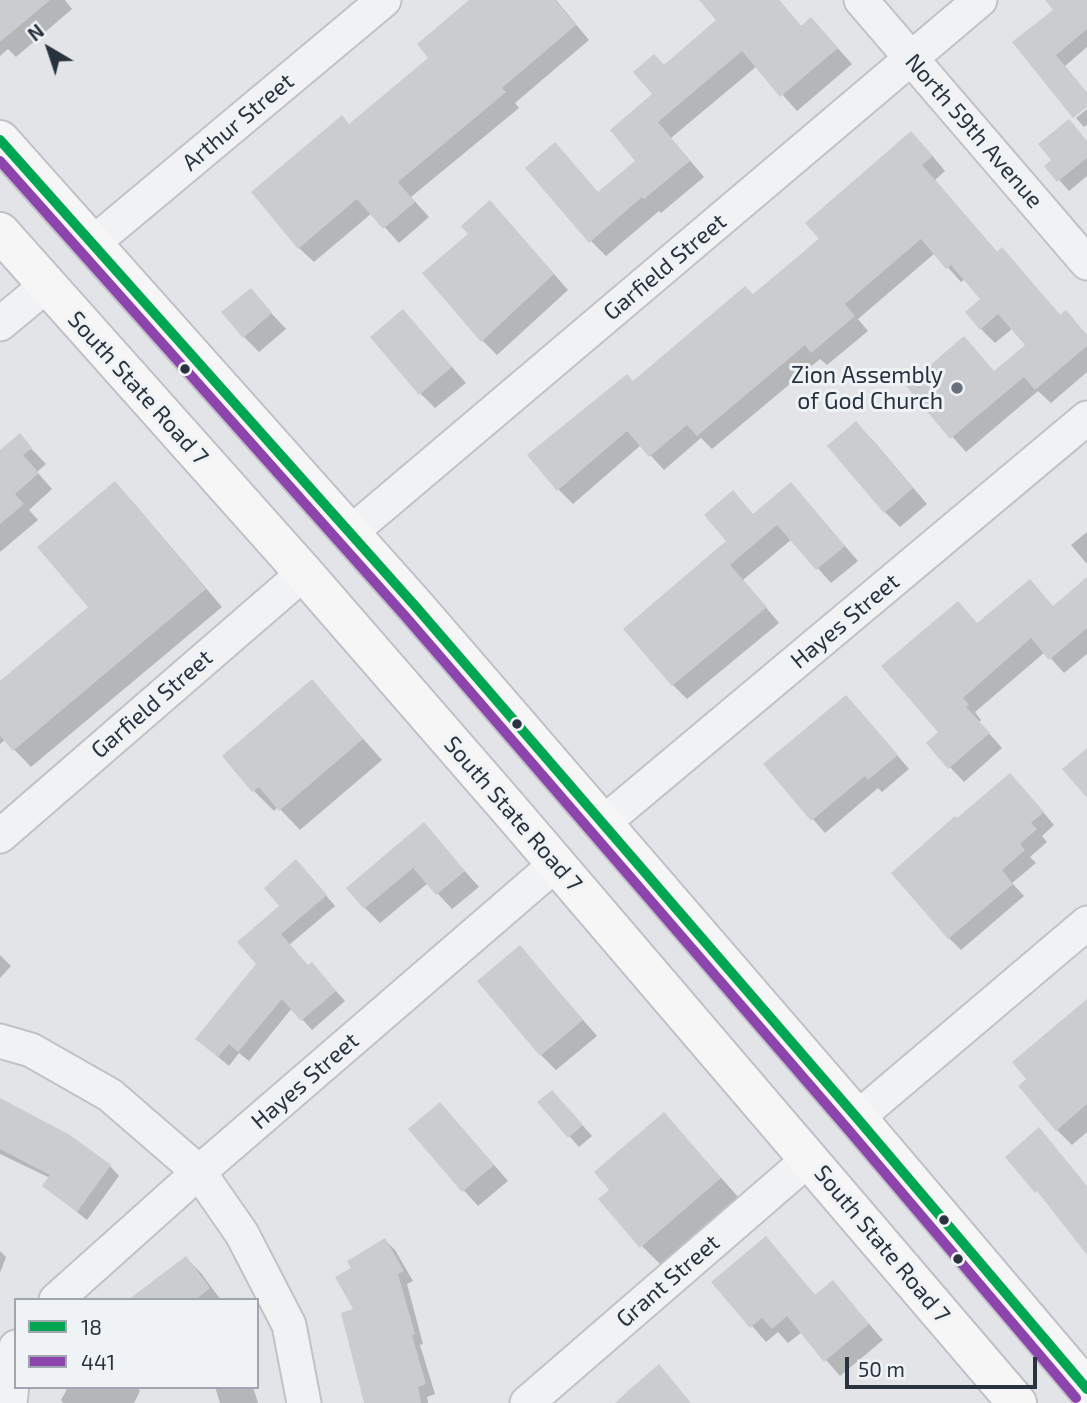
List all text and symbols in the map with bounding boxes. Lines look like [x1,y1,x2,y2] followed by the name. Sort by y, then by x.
[14,14,84,84] north arrow
[23,19,48,46] text: N
[899,48,1049,214] street label: North 59th Avenue
[177,67,299,177] street label: Arthur Street
[598,208,732,326] street label: Garfield Street
[62,306,214,470] street label: South State Road 7
[791,361,943,415] place label: Zion Assembly of God Church
[178,362,192,376] unlabelled marker
[949,380,965,396] marker: Zion Assembly of God Church
[785,568,905,674] street label: Hayes Street
[86,644,218,764] street label: Garfield Street
[510,717,524,731] unlabelled marker
[438,731,588,897] street label: South State Road 7
[246,1027,364,1135] street label: Hayes Street
[808,1160,956,1328] street label: South State Road 7
[937,1213,951,1227] unlabelled marker
[611,1229,725,1333] street label: Grant Street
[951,1252,965,1266] unlabelled marker
[14,1298,259,1389] legend
[81,1314,102,1339] text: 18
[849,1344,1042,1388] scale bar
[81,1349,115,1374] text: 441
[858,1356,905,1381] text: 50 m

